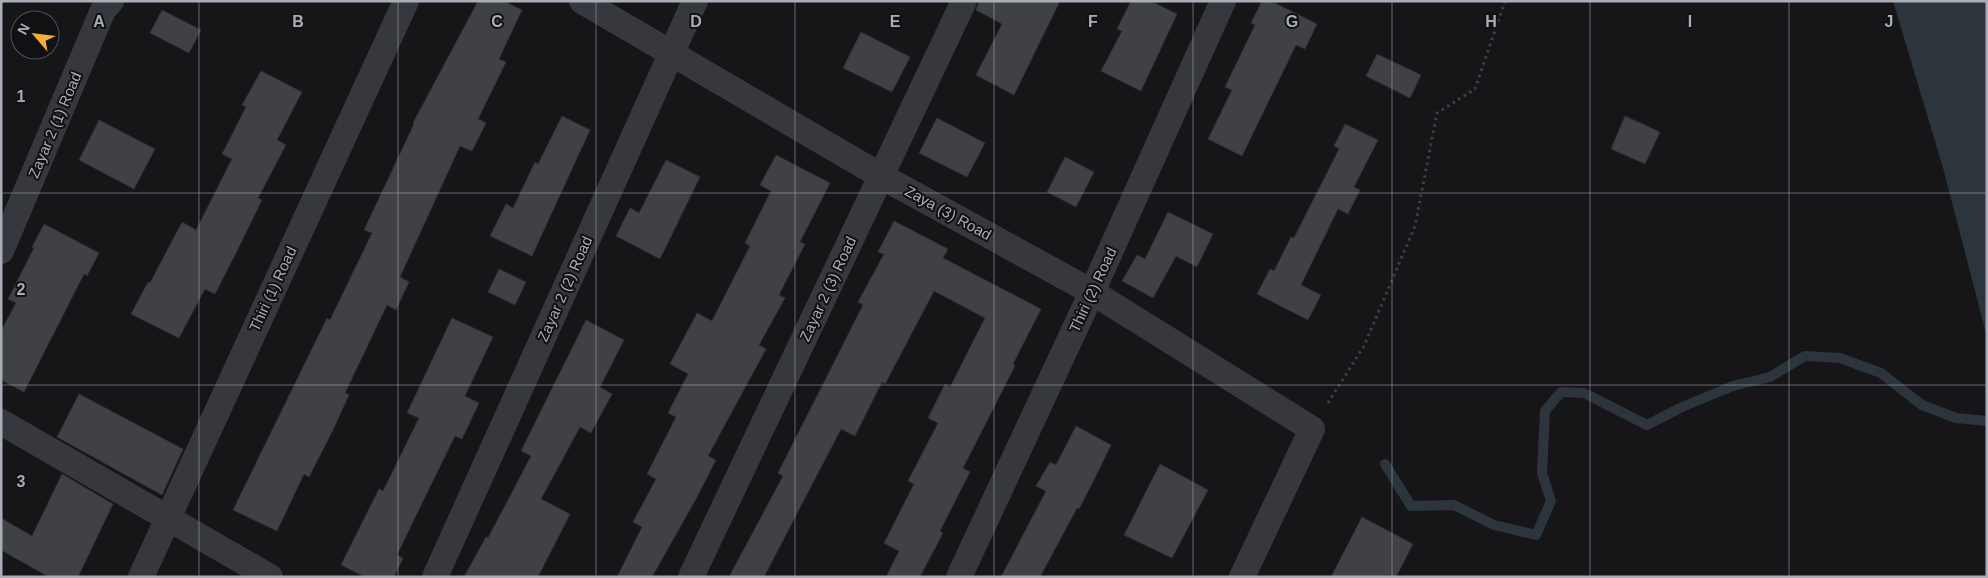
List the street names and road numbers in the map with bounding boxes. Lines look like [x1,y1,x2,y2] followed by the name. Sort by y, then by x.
[25,69,85,180] street label: Zayar 2 (1) Road
[902,182,994,243] street label: Zaya (3) Road
[534,234,595,344] street label: Zayar 2 (2) Road
[796,234,859,344] street label: Zayar 2 (3) Road
[245,244,300,334] street label: Thiri (1) Road
[1065,245,1120,335] street label: Thiri (2) Road

